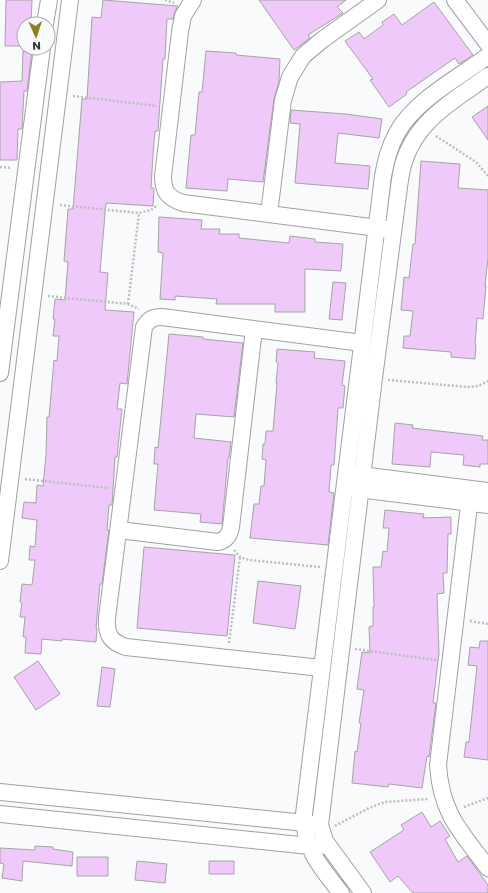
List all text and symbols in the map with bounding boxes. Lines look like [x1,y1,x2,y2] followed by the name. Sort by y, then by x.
[16,16,56,56] north arrow
[32,38,41,54] text: N

